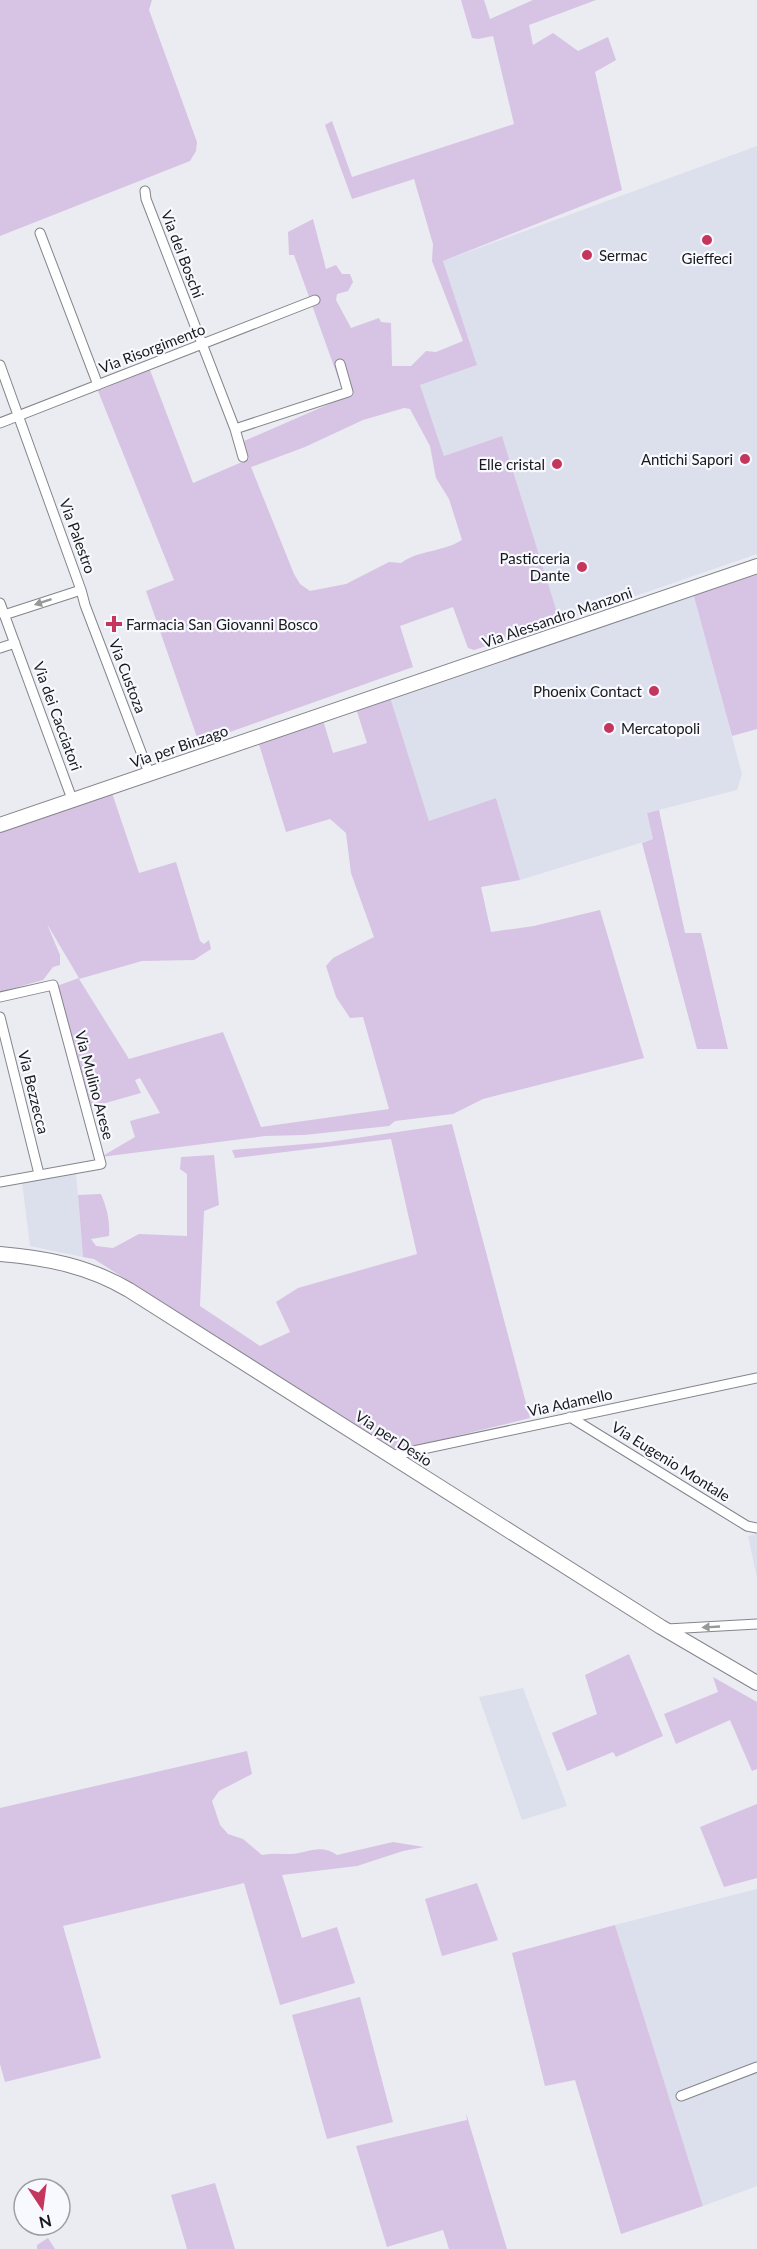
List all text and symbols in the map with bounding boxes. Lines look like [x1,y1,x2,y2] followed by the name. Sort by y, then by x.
[158,208,208,300] street label: Via dei Boschi
[700,233,714,247] marker: Gieffeci
[599,246,647,264] place label: Sermac
[580,248,594,262] marker: Sermac
[682,249,732,267] place label: Gieffeci
[96,320,208,376] street label: Via Risorgimento
[641,450,733,468] place label: Antichi Sapori
[738,452,752,466] marker: Antichi Sapori
[478,455,545,473] place label: Elle cristal
[550,457,564,471] marker: Elle cristal
[56,496,100,576] street label: Via Palestro
[500,549,570,584] place label: Pasticceria Dante
[575,560,589,574] marker: Pasticceria Dante
[480,583,634,651] street label: Via Alessandro Manzoni
[34,598,52,607] one-way arrow
[126,615,318,633] place label: Farmacia San Giovanni Bosco
[107,617,121,631] marker: Farmacia San Giovanni Bosco
[106,636,150,716] street label: Via Custoza
[30,659,86,773] street label: Via dei Cacciatori
[533,682,643,700] place label: Phoenix Contact
[647,684,661,698] marker: Phoenix Contact
[621,719,700,737] place label: Mercatopoli
[128,721,230,771] street label: Via per Binzago
[602,721,616,735] marker: Mercatopoli
[72,1028,118,1142] street label: Via Mulino Arese
[15,1048,53,1136] street label: Via Bezzecca
[526,1384,614,1420] street label: Via Adamello
[352,1406,436,1470] street label: Via per Desio
[608,1417,734,1505] street label: Via Eugenio Montale
[702,1622,721,1631] one-way arrow
[12,2177,72,2237] north arrow
[37,2211,54,2233] text: N

